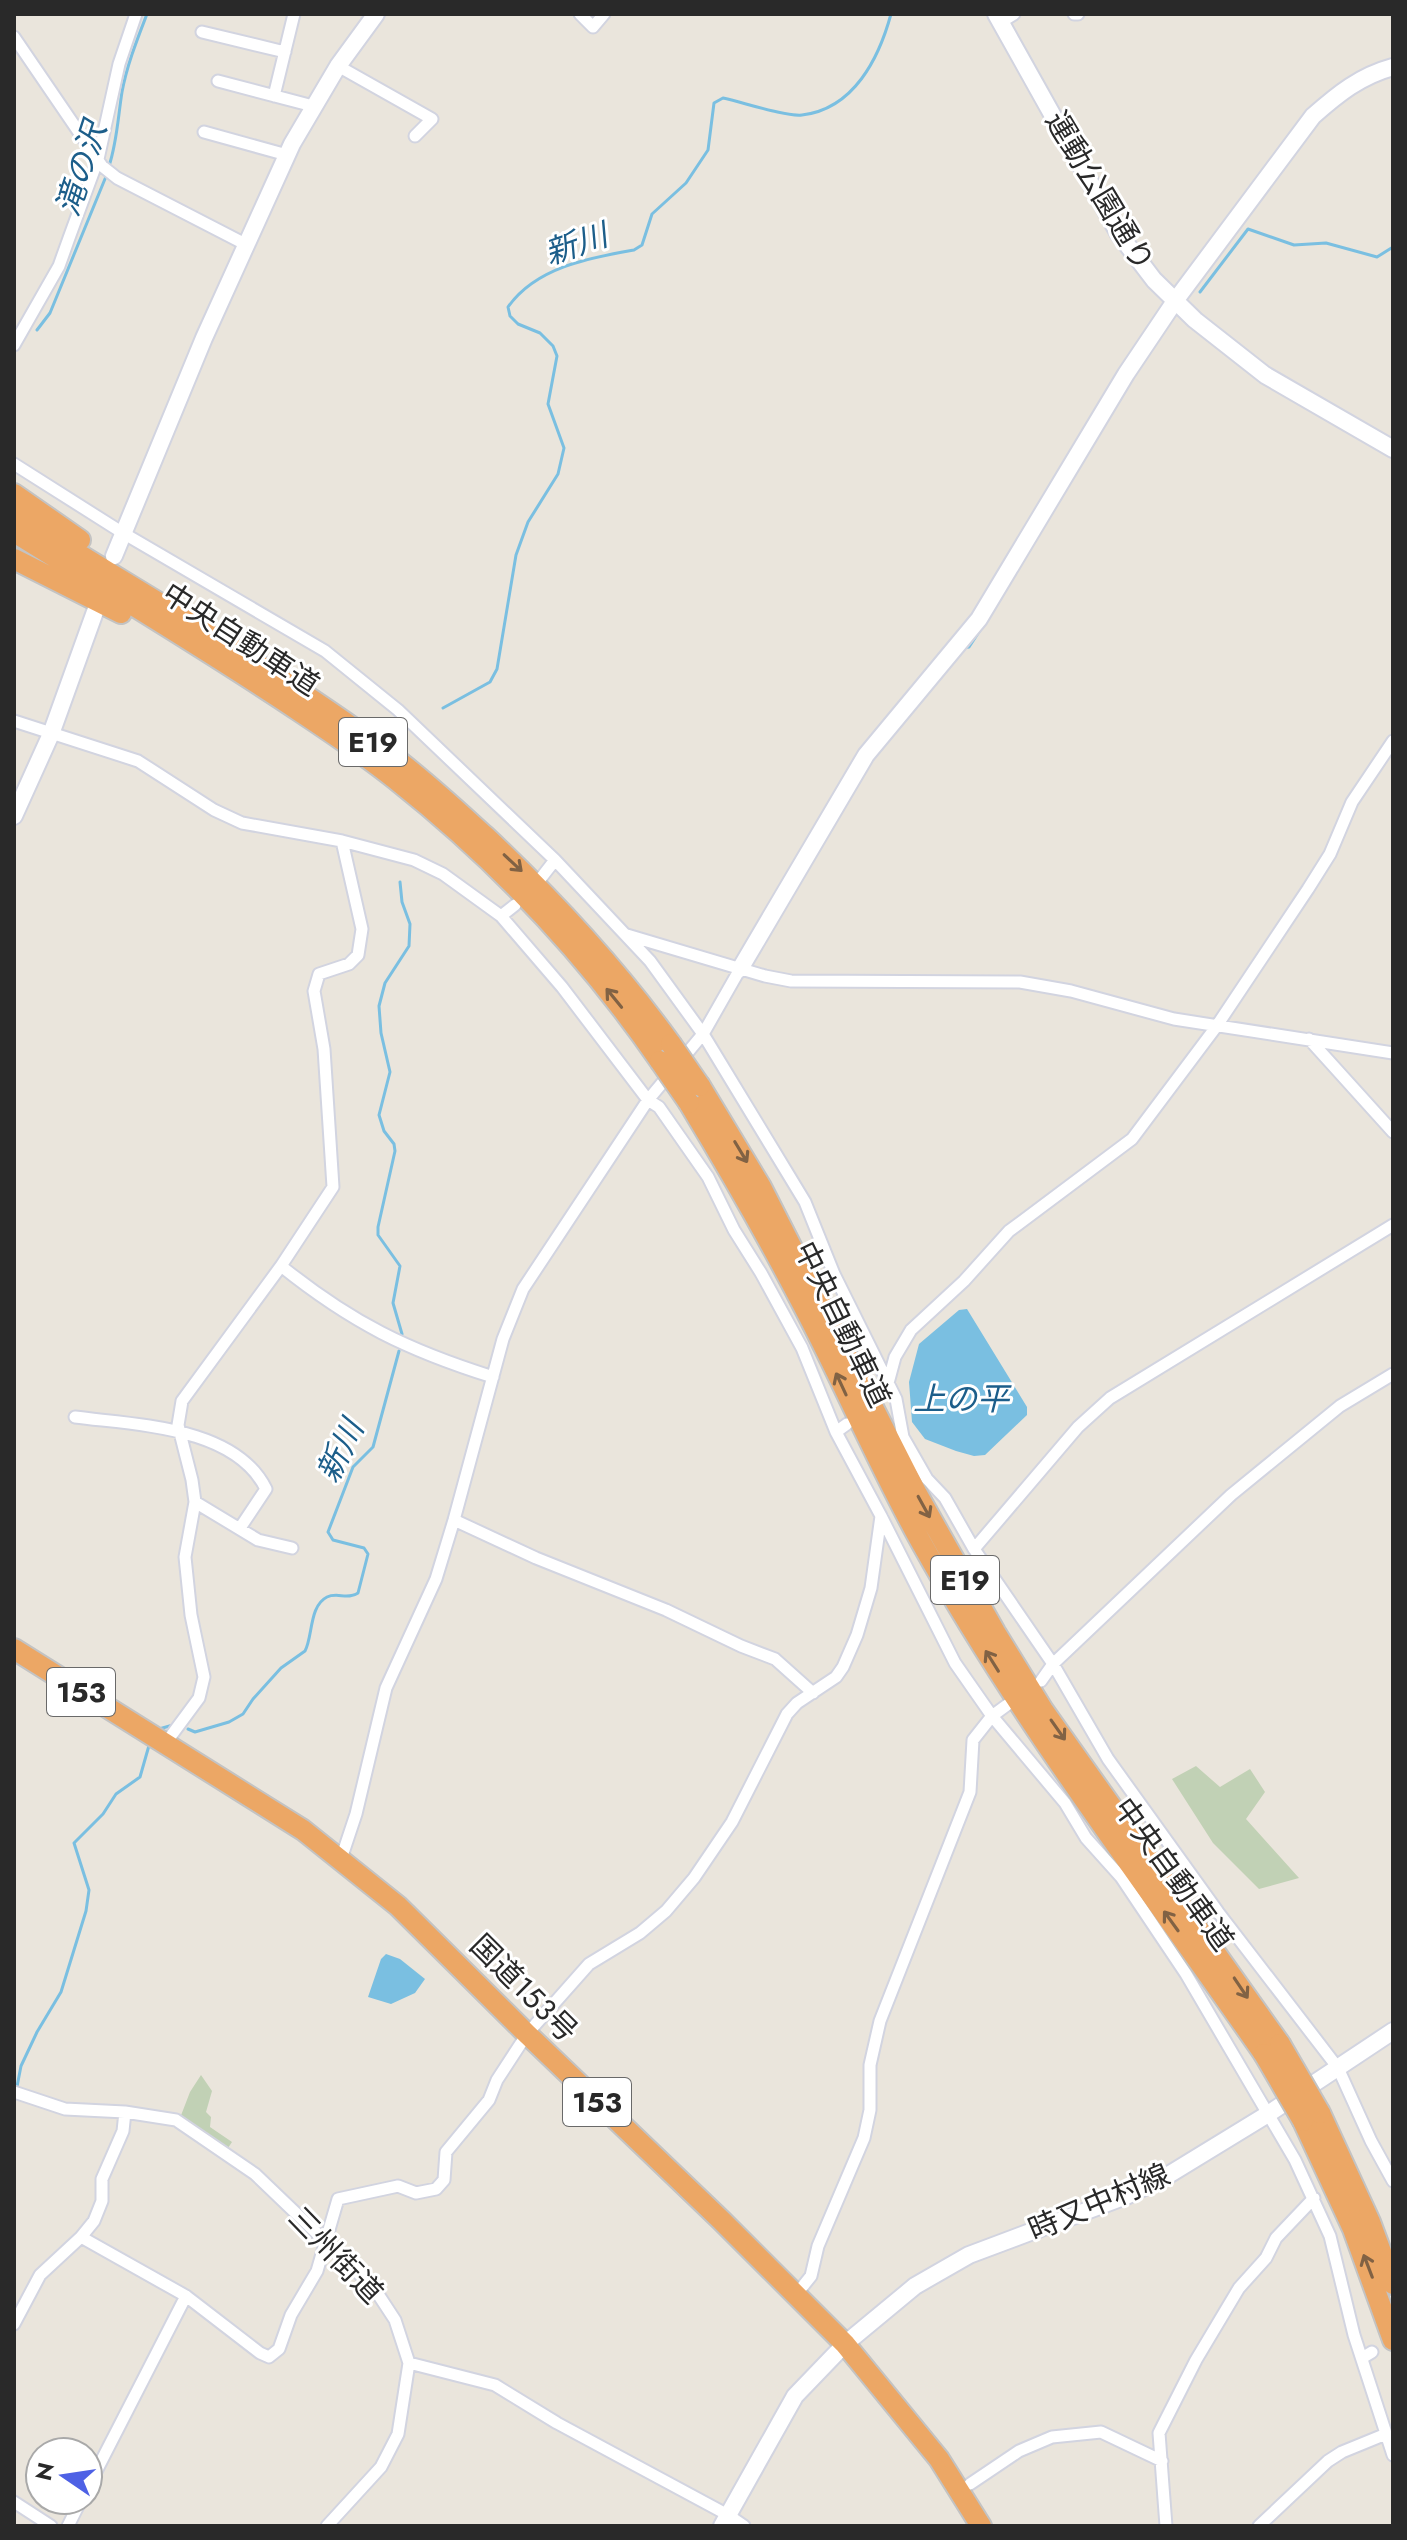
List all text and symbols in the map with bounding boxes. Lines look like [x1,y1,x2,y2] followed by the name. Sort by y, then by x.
[1035,103,1165,279] street label: 運動公園通り
[44,112,119,222] water label: 滝の沢
[538,211,617,276] water label: 新川
[154,572,328,706] street label: 中央自動車道
[339,718,407,766] road number: E19
[503,853,523,872] one-way arrow
[605,988,623,1009] one-way arrow
[733,1140,749,1163] one-way arrow
[784,1234,902,1414] street label: 中央自動車道
[833,1372,848,1396] one-way arrow
[913,1376,1012,1422] water label: 上の平
[305,1409,376,1490] water label: 新川
[917,1495,933,1519] one-way arrow
[931,1556,999,1604] road number: E19
[983,1650,999,1673] one-way arrow
[47,1668,115,1716] road number: 153
[1050,1719,1066,1741] one-way arrow
[1104,1789,1244,1959] street label: 中央自動車道
[1163,1911,1180,1932] one-way arrow
[460,1924,588,2052] street label: 国道153号
[1233,1976,1249,1998] one-way arrow
[563,2078,631,2126] road number: 153
[1022,2153,1176,2251] street label: 時又中村線
[279,2197,393,2313] street label: 三州街道
[1360,2254,1374,2279] one-way arrow
[24,2436,104,2516] north arrow
[27,2459,62,2484] text: N

